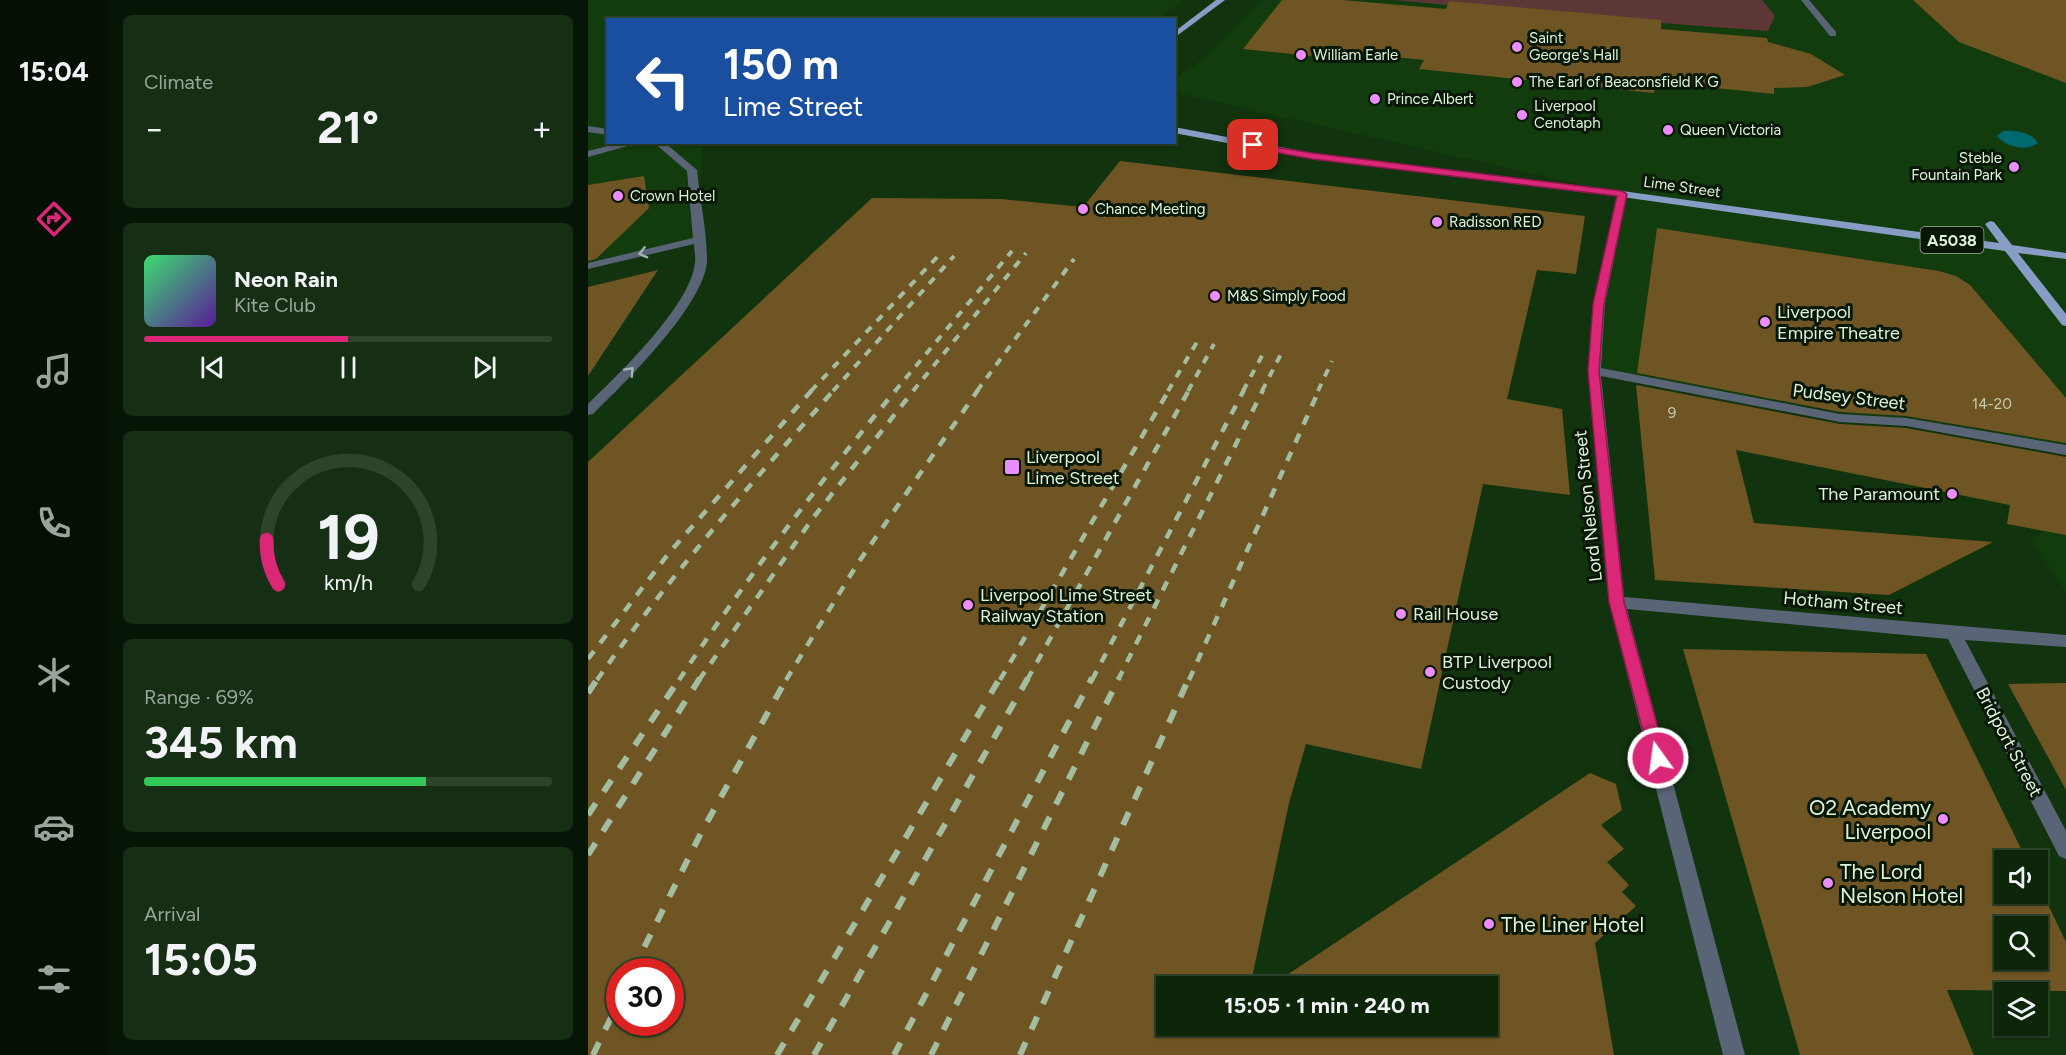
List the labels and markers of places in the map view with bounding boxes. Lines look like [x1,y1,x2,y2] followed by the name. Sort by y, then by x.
[1529,29,1619,64] place label: Saint George's Hall
[1510,40,1524,54] marker: Saint George's Hall
[1313,46,1398,64] place label: William Earle
[1294,48,1308,62] marker: William Earle
[1529,73,1719,91] place label: The Earl of Beaconsfield K G
[1510,75,1524,89] marker: The Earl of Beaconsfield K G
[1387,90,1474,108] place label: Prince Albert
[1368,92,1382,106] marker: Prince Albert
[1534,97,1601,132] place label: Liverpool Cenotaph
[1515,108,1529,122] marker: Liverpool Cenotaph
[1227,119,1278,170] pin
[1680,121,1781,139] place label: Queen Victoria
[1661,123,1675,137] marker: Queen Victoria
[1911,149,2003,184] place label: Steble Fountain Park
[2007,160,2021,174] marker: Steble Fountain Park
[630,187,715,205] place label: Crown Hotel
[611,189,625,203] marker: Crown Hotel
[1095,200,1206,218] place label: Chance Meeting
[1076,202,1090,216] marker: Chance Meeting
[1449,213,1542,231] place label: Radisson RED
[1430,215,1444,229] marker: Radisson RED
[1227,287,1346,305] place label: M&S Simply Food
[1208,289,1222,303] marker: M&S Simply Food
[1777,301,1900,344] place label: Liverpool Empire Theatre
[1758,315,1772,329] marker: Liverpool Empire Theatre
[1026,446,1120,489] place label: Liverpool Lime Street
[1003,458,1021,476] marker: Liverpool Lime Street
[1818,483,1940,505] place label: The Paramount
[1945,487,1959,501] marker: The Paramount
[980,584,1152,627] place label: Liverpool Lime Street Railway Station
[961,598,975,612] marker: Liverpool Lime Street Railway Station
[1413,603,1498,625] place label: Rail House
[1394,607,1408,621] marker: Rail House
[1442,651,1552,694] place label: BTP Liverpool Custody
[1423,665,1437,679] marker: BTP Liverpool Custody
[1809,795,1931,844] place label: O2 Academy Liverpool
[1936,812,1950,826] marker: O2 Academy Liverpool
[1840,859,1963,908] place label: The Lord Nelson Hotel
[1821,876,1835,890] marker: The Lord Nelson Hotel
[1501,912,1644,937] place label: The Liner Hotel
[1482,917,1496,931] marker: The Liner Hotel

